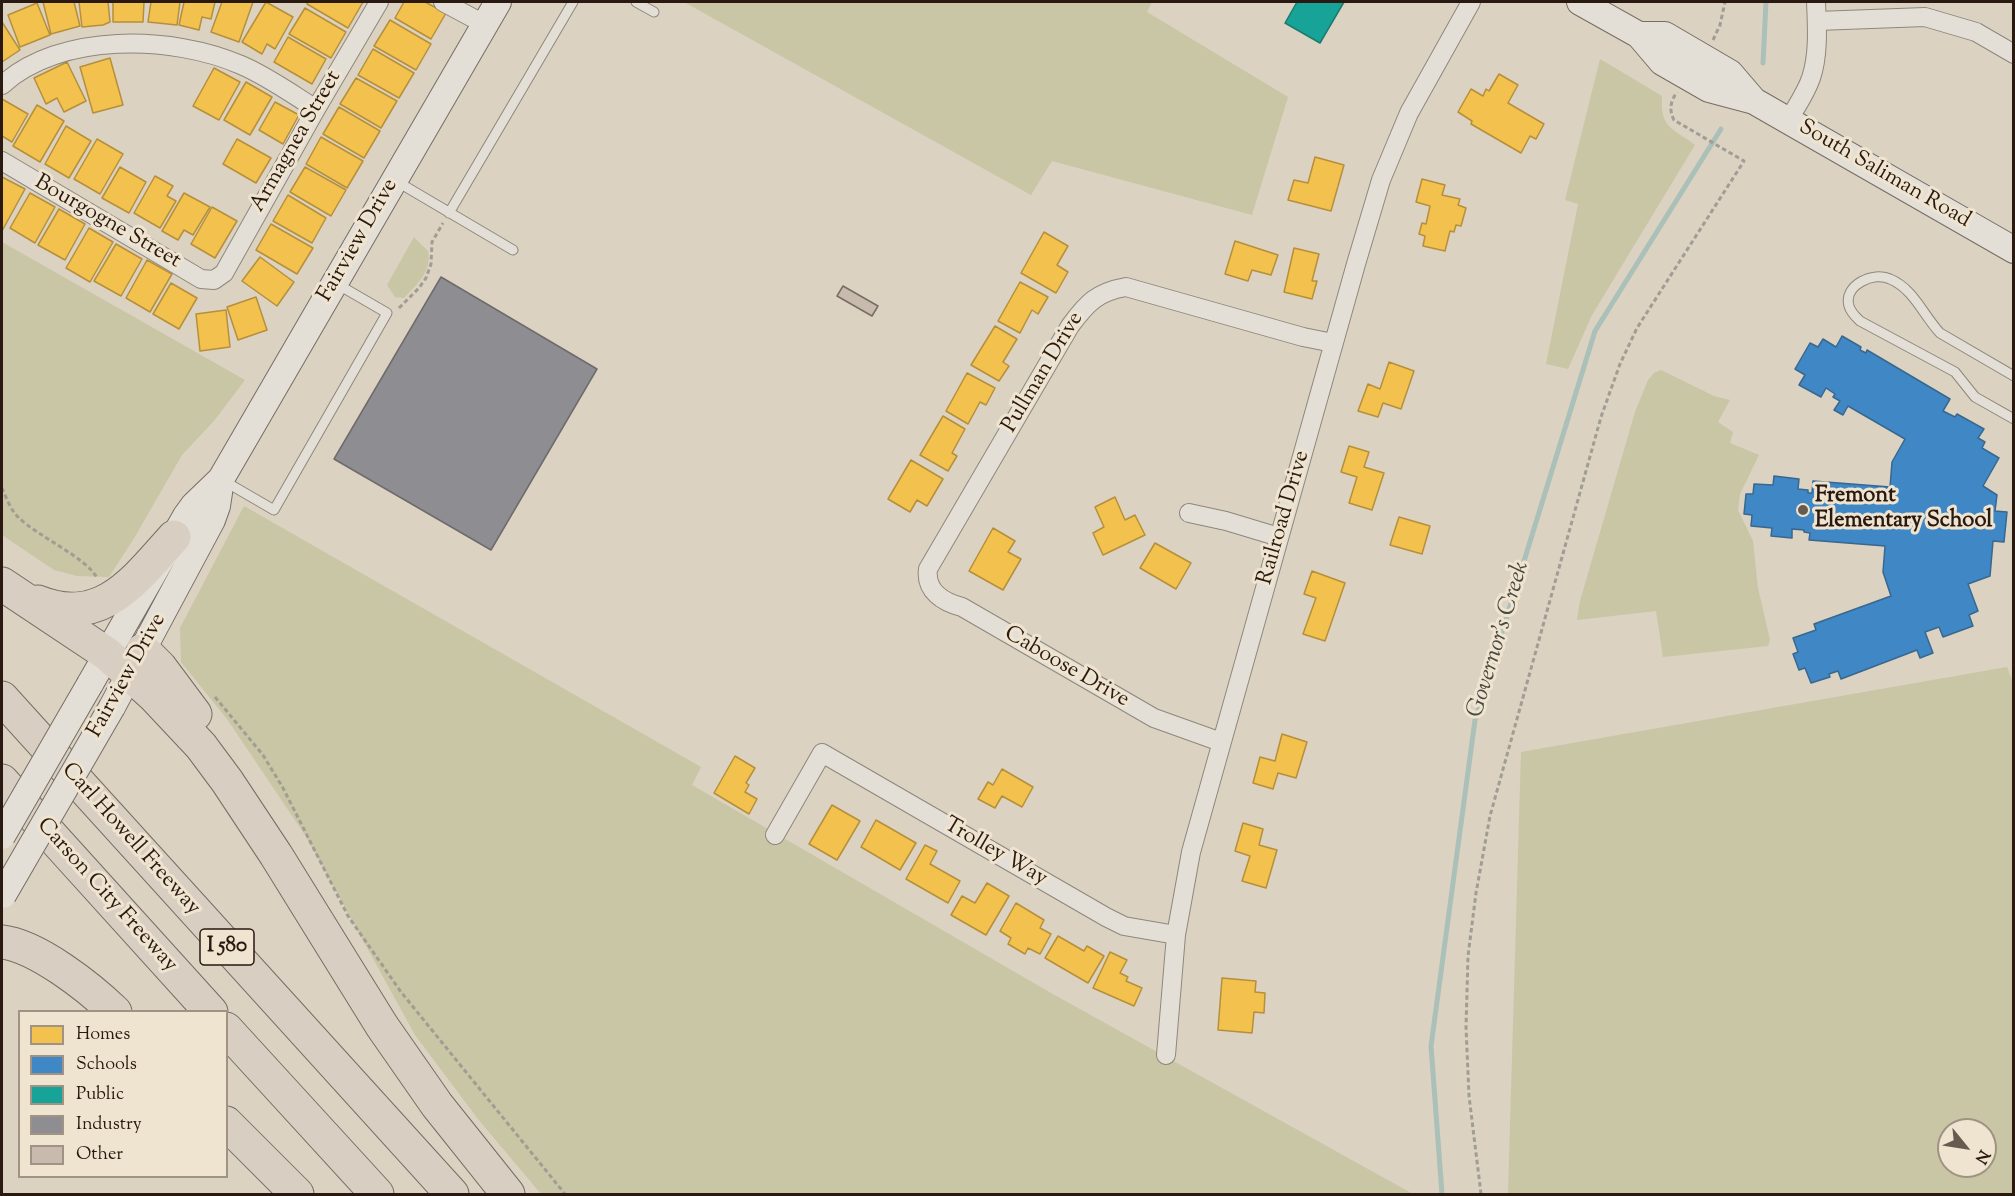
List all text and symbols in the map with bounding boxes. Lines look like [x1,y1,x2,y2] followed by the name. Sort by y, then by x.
[246,67,348,217] street label: Armagnea Street
[1793,115,1975,235] street label: South Saliman Road
[29,170,185,276] street label: Bourgogne Street
[313,175,405,307] street label: Fairview Drive
[998,308,1090,438] street label: Pullman Drive
[1253,448,1317,588] street label: Railroad Drive
[1815,484,1992,536] place label: Fremont Elementary School
[1796,503,1810,517] marker: Fremont Elementary School
[1463,558,1537,722] water label: Governor's Creek
[83,609,173,743] street label: Fairview Drive
[999,622,1133,714] street label: Caboose Drive
[55,759,205,921] street label: Carl Howell Freeway
[938,813,1052,893] street label: Trolley Way
[30,814,182,978] street label: Carson City Freeway
[200,929,254,965] road number: I 580
[18,1010,228,1178] legend
[76,1022,130,1048] text: Homes
[76,1052,137,1078] text: Schools
[76,1082,124,1108] text: Public
[76,1112,142,1138] text: Industry
[1937,1118,1997,1178] north arrow
[76,1142,123,1168] text: Other
[1968,1145,1994,1168] text: N

